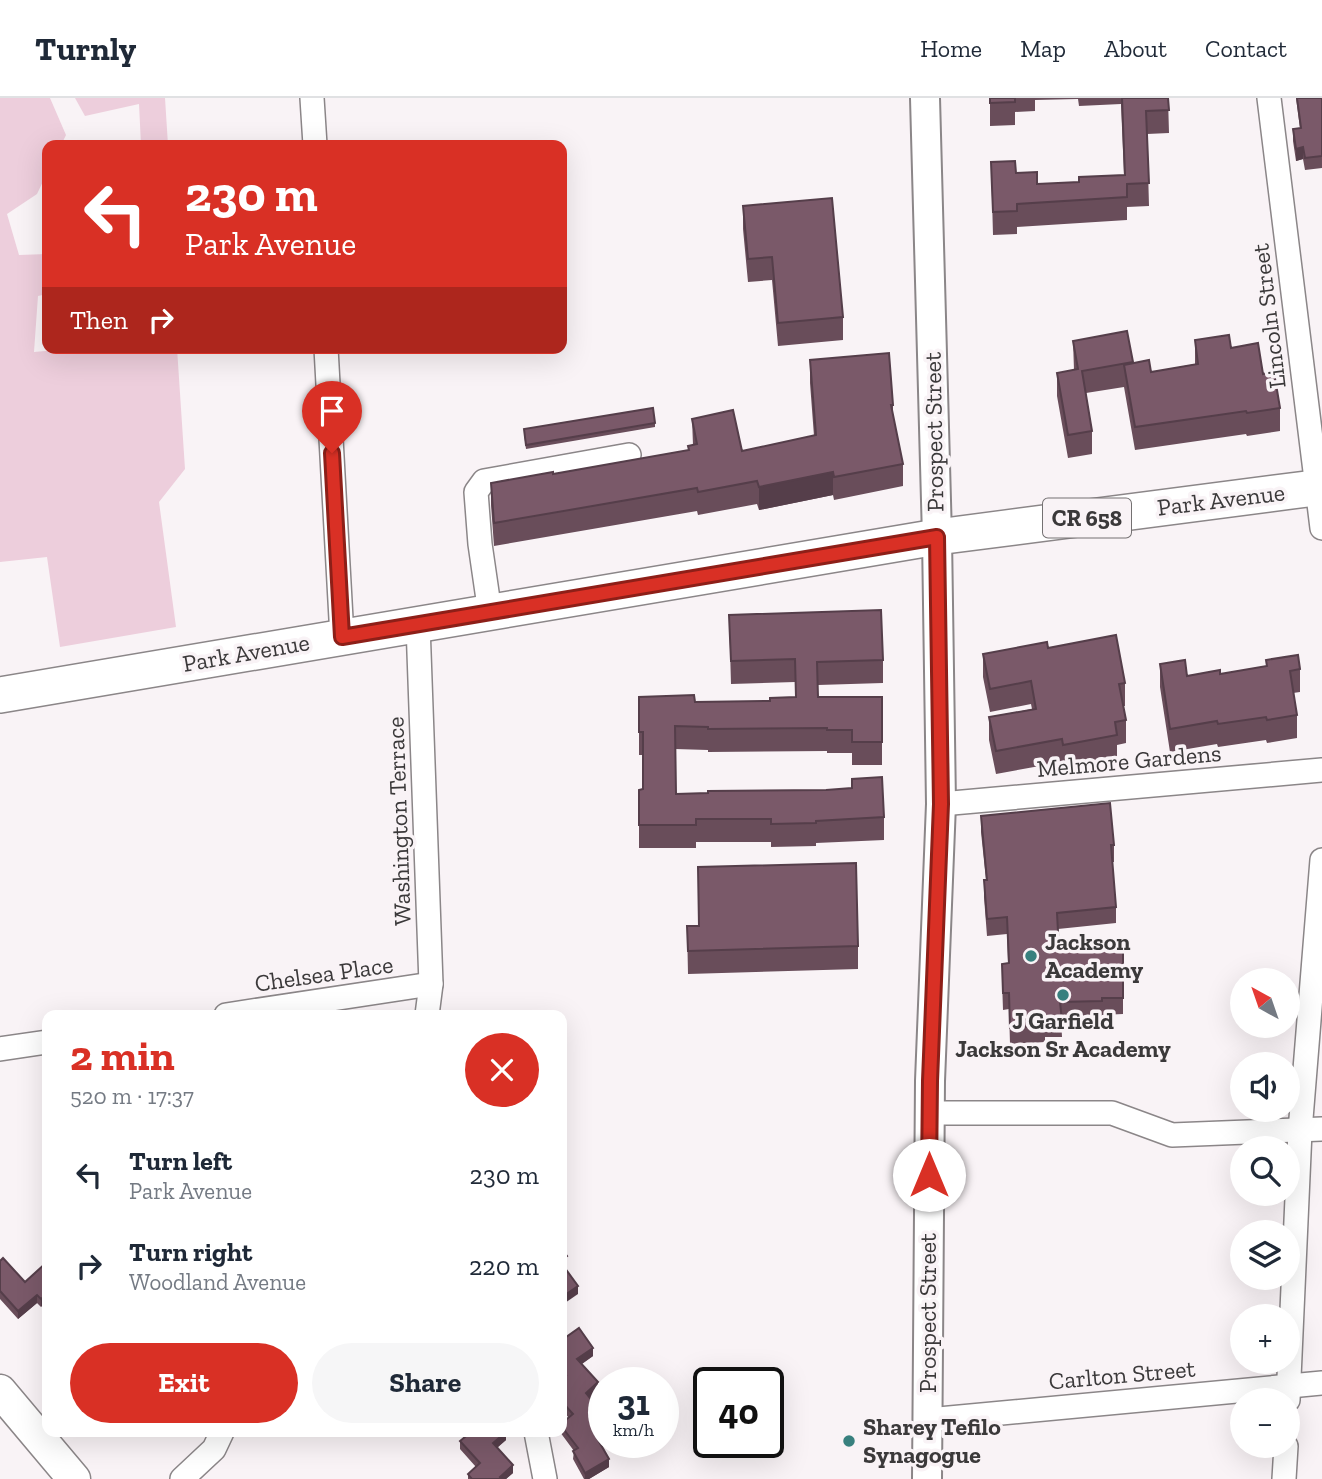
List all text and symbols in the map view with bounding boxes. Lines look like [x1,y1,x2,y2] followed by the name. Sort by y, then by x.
[35,29,136,68] text: Turnly
[920,34,982,63] text: Home
[1020,34,1066,63] text: Map
[1104,34,1167,63] text: About
[1205,34,1287,63] text: Contact
[185,165,318,224] text: 230 m
[70,168,161,259] icon: left
[185,225,356,263] text: Park Avenue
[1245,242,1292,390] street label: Lincoln Street
[142,301,180,339] icon: right
[70,304,128,336] text: Then
[918,352,949,512] street label: Prospect Street
[302,381,362,453] pin
[313,392,351,430] icon: arrive
[1155,477,1286,522] street label: Park Avenue
[1043,498,1131,538] road number: CR 658
[180,627,312,678] street label: Park Avenue
[380,716,417,926] street label: Washington Terrace
[1035,738,1222,783] street label: Melmore Gardens
[1045,927,1143,984] place label: Jackson Academy
[1023,948,1039,964] marker: Jackson Academy
[253,949,395,998] street label: Chelsea Place
[1230,968,1300,1038] north arrow
[1230,968,1300,1458] map controls
[1055,987,1071,1003] marker: J Garfield Jackson Sr Academy
[955,1006,1171,1063] place label: J Garfield Jackson Sr Academy
[70,1030,175,1081] text: 2 min
[465,1033,539,1107] button: close
[1230,1052,1300,1122] button: sound
[70,1082,194,1110] text: 520 m · 17:37
[1230,1136,1300,1206] button: search
[892,1138,966,1212] position arrow
[129,1145,232,1177] text: Turn left
[70,1156,108,1194] icon: left
[470,1159,539,1191] text: 230 m
[129,1177,252,1205] text: Park Avenue
[1230,1220,1300,1290] button: layers
[913,1233,942,1393] street label: Prospect Street
[129,1236,252,1268] text: Turn right
[70,1247,108,1285] icon: right
[469,1250,539,1282] text: 220 m
[129,1268,306,1296] text: Woodland Avenue
[1230,1304,1300,1374] button: +
[70,1343,298,1423] button: Exit
[312,1343,539,1423] button: Share
[1047,1354,1197,1395] street label: Carlton Street
[693,1367,784,1458] speed limit sign: 40
[617,1382,650,1424] text: 31
[1230,1388,1300,1458] button: −
[863,1412,1001,1469] place label: Sharey Tefilo Synagogue
[613,1419,654,1441] text: km/h
[841,1433,857,1449] marker: Sharey Tefilo Synagogue

